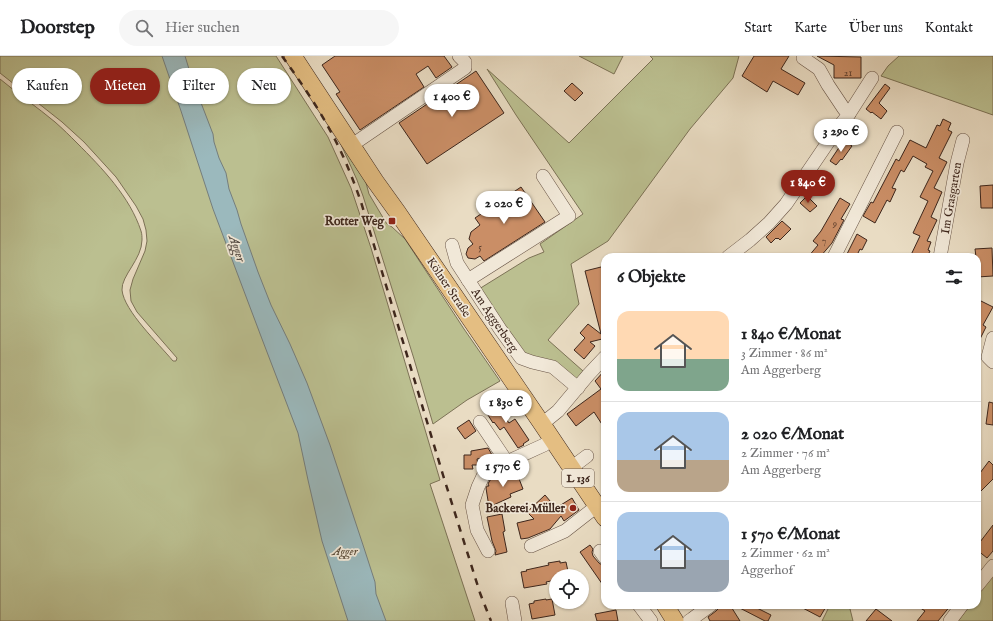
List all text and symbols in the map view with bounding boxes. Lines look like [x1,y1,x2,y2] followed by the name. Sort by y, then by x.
[119,10,399,46] search box
[20,16,95,40] text: Doorstep
[133,17,155,39] icon: search
[165,18,240,37] text: Hier suchen
[744,19,772,37] text: Start
[794,19,827,37] text: Karte
[849,19,903,37] text: Über uns
[925,19,973,37] text: Kontakt
[844,67,852,80] house number: 21
[12,68,82,104] chip: Kaufen
[90,68,160,104] chip: Mieten
[168,68,229,104] chip: Filter
[237,68,291,104] chip: Neu
[415,84,489,118] pin: 1 400 €
[433,88,471,105] text: 1 400 €
[804,119,878,153] pin: 3 290 €
[823,123,859,140] text: 3 290 €
[938,160,965,235] street label: Im Grasgarten
[771,170,845,204] pin: 1 840 €
[790,174,826,191] text: 1 840 €
[467,191,541,225] pin: 2 020 €
[485,195,523,212] text: 2 020 €
[325,214,384,230] place label: Rotter Weg
[387,216,397,226] marker: Rotter Weg
[832,218,837,231] house number: 9
[222,231,249,265] water label: Agger
[822,235,827,248] house number: 7
[478,241,482,254] house number: 5
[423,255,474,320] street label: Kölner Straße
[943,266,965,288] icon: filters
[617,267,686,288] text: 6 Objekte
[467,285,522,356] street label: Am Aggerberg
[741,324,841,345] text: 1 840 €/Monat
[649,327,697,375] icon: home
[741,345,828,362] text: 3 Zimmer · 86 m²
[741,362,821,379] text: Am Aggerberg
[469,390,543,424] pin: 1 830 €
[489,394,523,411] text: 1 830 €
[741,424,844,445] text: 2 020 €/Monat
[649,428,697,476] icon: home
[741,445,830,462] text: 2 Zimmer · 76 m²
[466,454,540,488] pin: 1 570 €
[485,458,521,475] text: 1 570 €
[741,462,821,479] text: Am Aggerberg
[562,469,594,487] road number: L 136
[485,501,566,516] place label: Backerei Müller
[568,503,578,513] marker: Backerei Müller
[741,524,840,545] text: 1 570 €/Monat
[649,528,697,576] icon: home
[330,544,359,560] park label: Agger
[741,545,830,562] text: 2 Zimmer · 62 m²
[741,562,793,579] text: Aggerhof
[549,569,589,609] map controls
[549,569,589,609] button: locate

